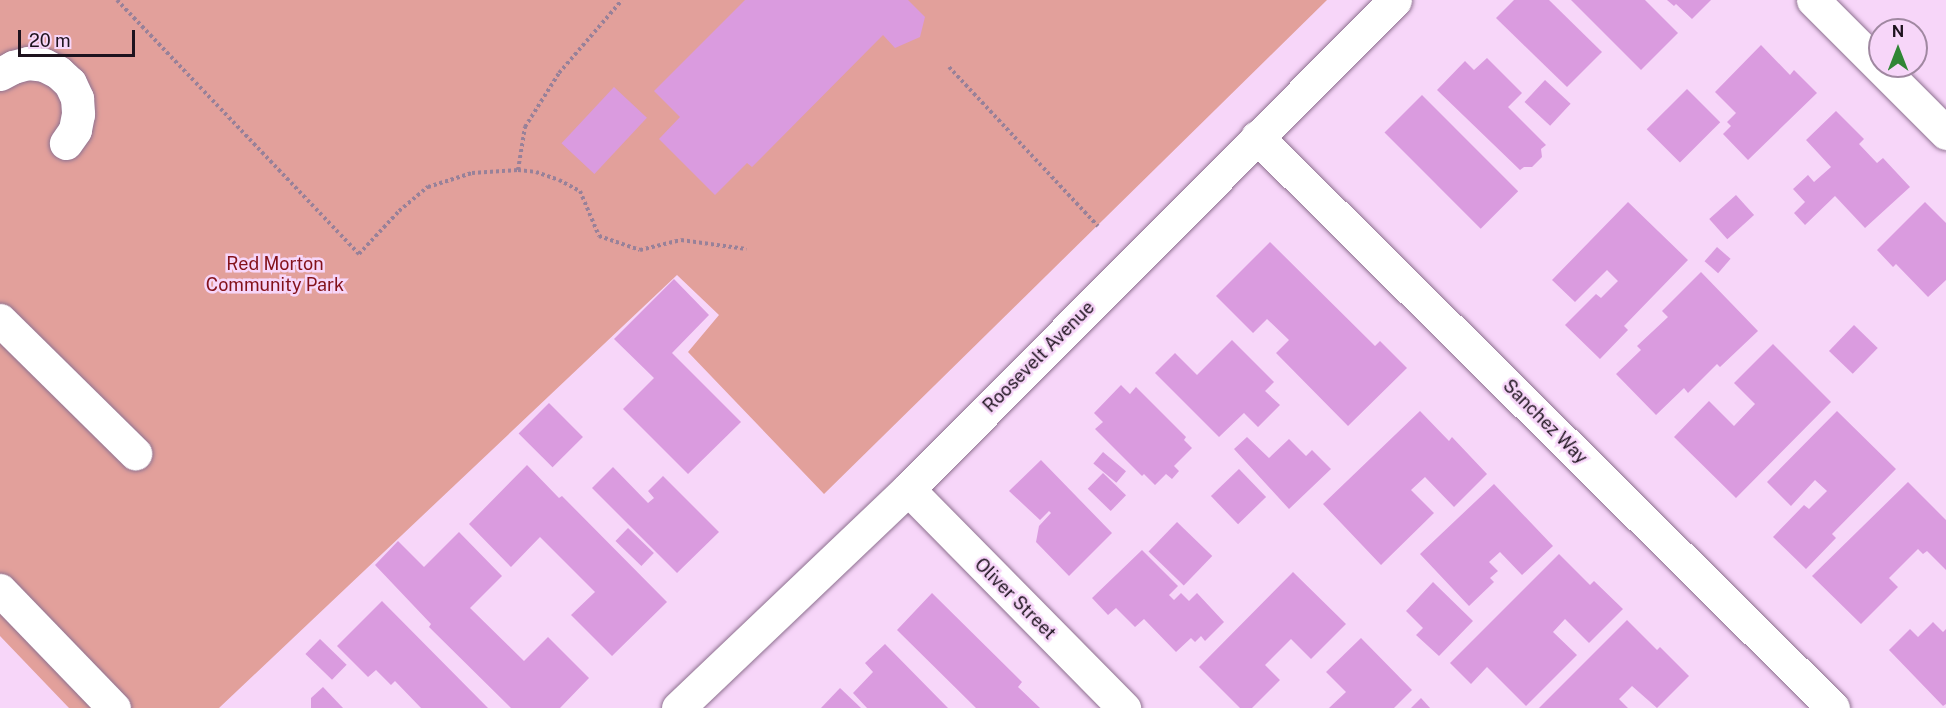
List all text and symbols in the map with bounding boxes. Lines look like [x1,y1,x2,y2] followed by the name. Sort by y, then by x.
[21,18,138,56] scale bar
[1868,18,1928,78] north arrow
[1892,22,1904,41] text: N
[29,30,71,51] text: 20 m
[206,254,344,296] park label: Red Morton Community Park
[979,297,1099,417] street label: Roosevelt Avenue
[1498,375,1592,469] street label: Sanchez Way
[970,554,1060,644] street label: Oliver Street

